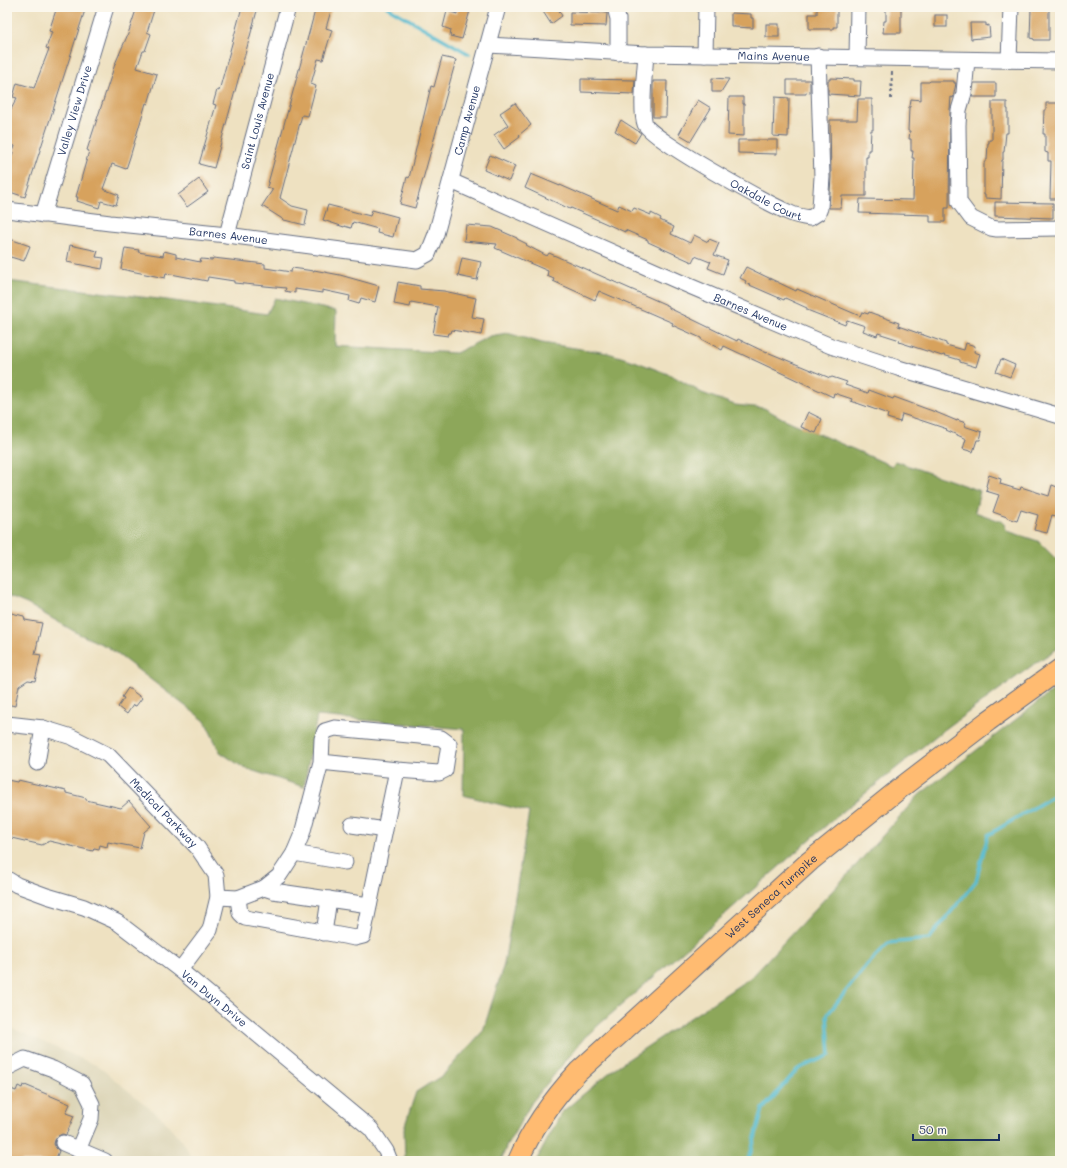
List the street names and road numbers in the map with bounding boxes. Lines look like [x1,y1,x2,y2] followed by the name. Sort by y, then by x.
[738,48,810,64] street label: Mains Avenue
[53,63,95,158] street label: Valley View Drive
[237,71,277,171] street label: Saint Louis Avenue
[450,83,483,157] street label: Camp Avenue
[728,175,804,224] street label: Oakdale Court
[188,223,269,247] street label: Barnes Avenue
[711,289,790,334] street label: Barnes Avenue
[127,774,202,851] street label: Medical Parkway
[722,850,820,942] street label: West Seneca Turnpike
[178,966,251,1030] street label: Van Duyn Drive

